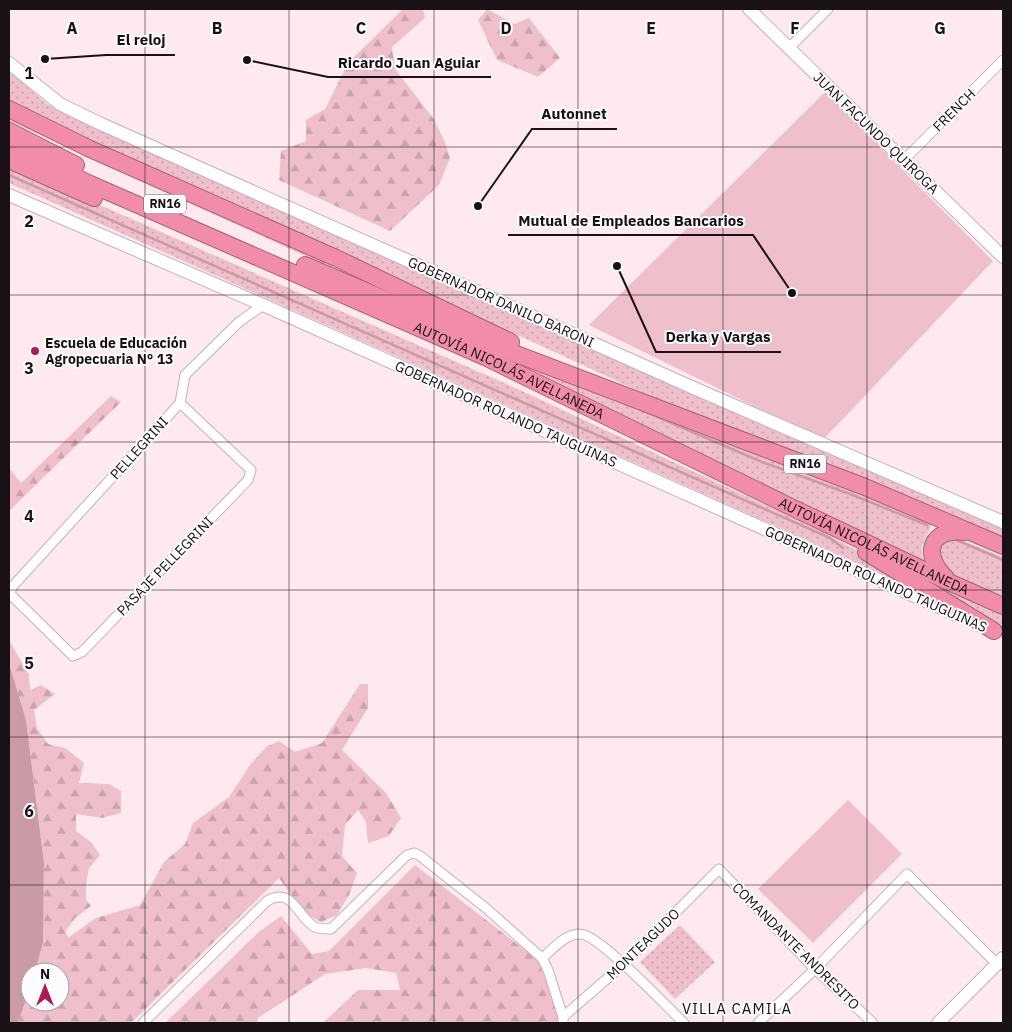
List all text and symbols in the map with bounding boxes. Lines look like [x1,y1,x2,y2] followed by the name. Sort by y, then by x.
[67,18,78,38] text: A
[212,18,223,38] text: B
[356,18,366,38] text: C
[500,18,512,38] text: D
[646,18,656,38] text: E
[790,18,800,38] text: F
[934,18,946,38] text: G
[106,25,175,55] callout: El reloj
[117,30,165,49] text: El reloj
[328,47,491,77] callout: Ricardo Juan Aguiar
[338,53,480,72] text: Ricardo Juan Aguiar
[24,63,34,83] text: 1
[809,68,943,198] street label: JUAN FACUNDO QUIROGA
[929,85,979,135] street label: FRENCH
[532,99,617,129] callout: Autonnet
[541,104,607,123] text: Autonnet
[144,194,186,213] road number: RN16
[508,205,753,235] callout: Mutual de Empleados Bancarios
[24,211,34,231] text: 2
[518,211,744,230] text: Mutual de Empleados Bancarios
[405,253,597,351] street label: GOBERNADOR DANILO BARONI
[411,318,607,423] street label: AUTOVÍA NICOLÁS AVELLANEDA
[656,322,781,352] callout: Derka y Vargas
[665,327,771,346] text: Derka y Vargas
[45,334,187,368] place label: Escuela de Educación Agropecuaria N° 13
[29,345,41,357] marker: Escuela de Educación Agropecuaria N° 13
[392,357,620,471] street label: GOBERNADOR ROLANDO TAUGUINAS
[24,358,34,378] text: 3
[106,413,172,483] street label: PELLEGRINI
[784,454,826,474] road number: RN16
[776,493,972,599] street label: AUTOVÍA NICOLÁS AVELLANEDA
[24,506,34,526] text: 4
[113,513,217,619] street label: PASAJE PELLEGRINI
[762,522,990,636] street label: GOBERNADOR ROLANDO TAUGUINAS
[24,653,34,673] text: 5
[24,801,34,821] text: 6
[729,879,864,1014] street label: COMANDANTE ANDRESITO
[603,905,683,983] street label: MONTEAGUDO
[20,962,70,1012] north arrow
[40,965,50,983] text: N
[682,999,792,1018] district label: VILLA CAMILA

